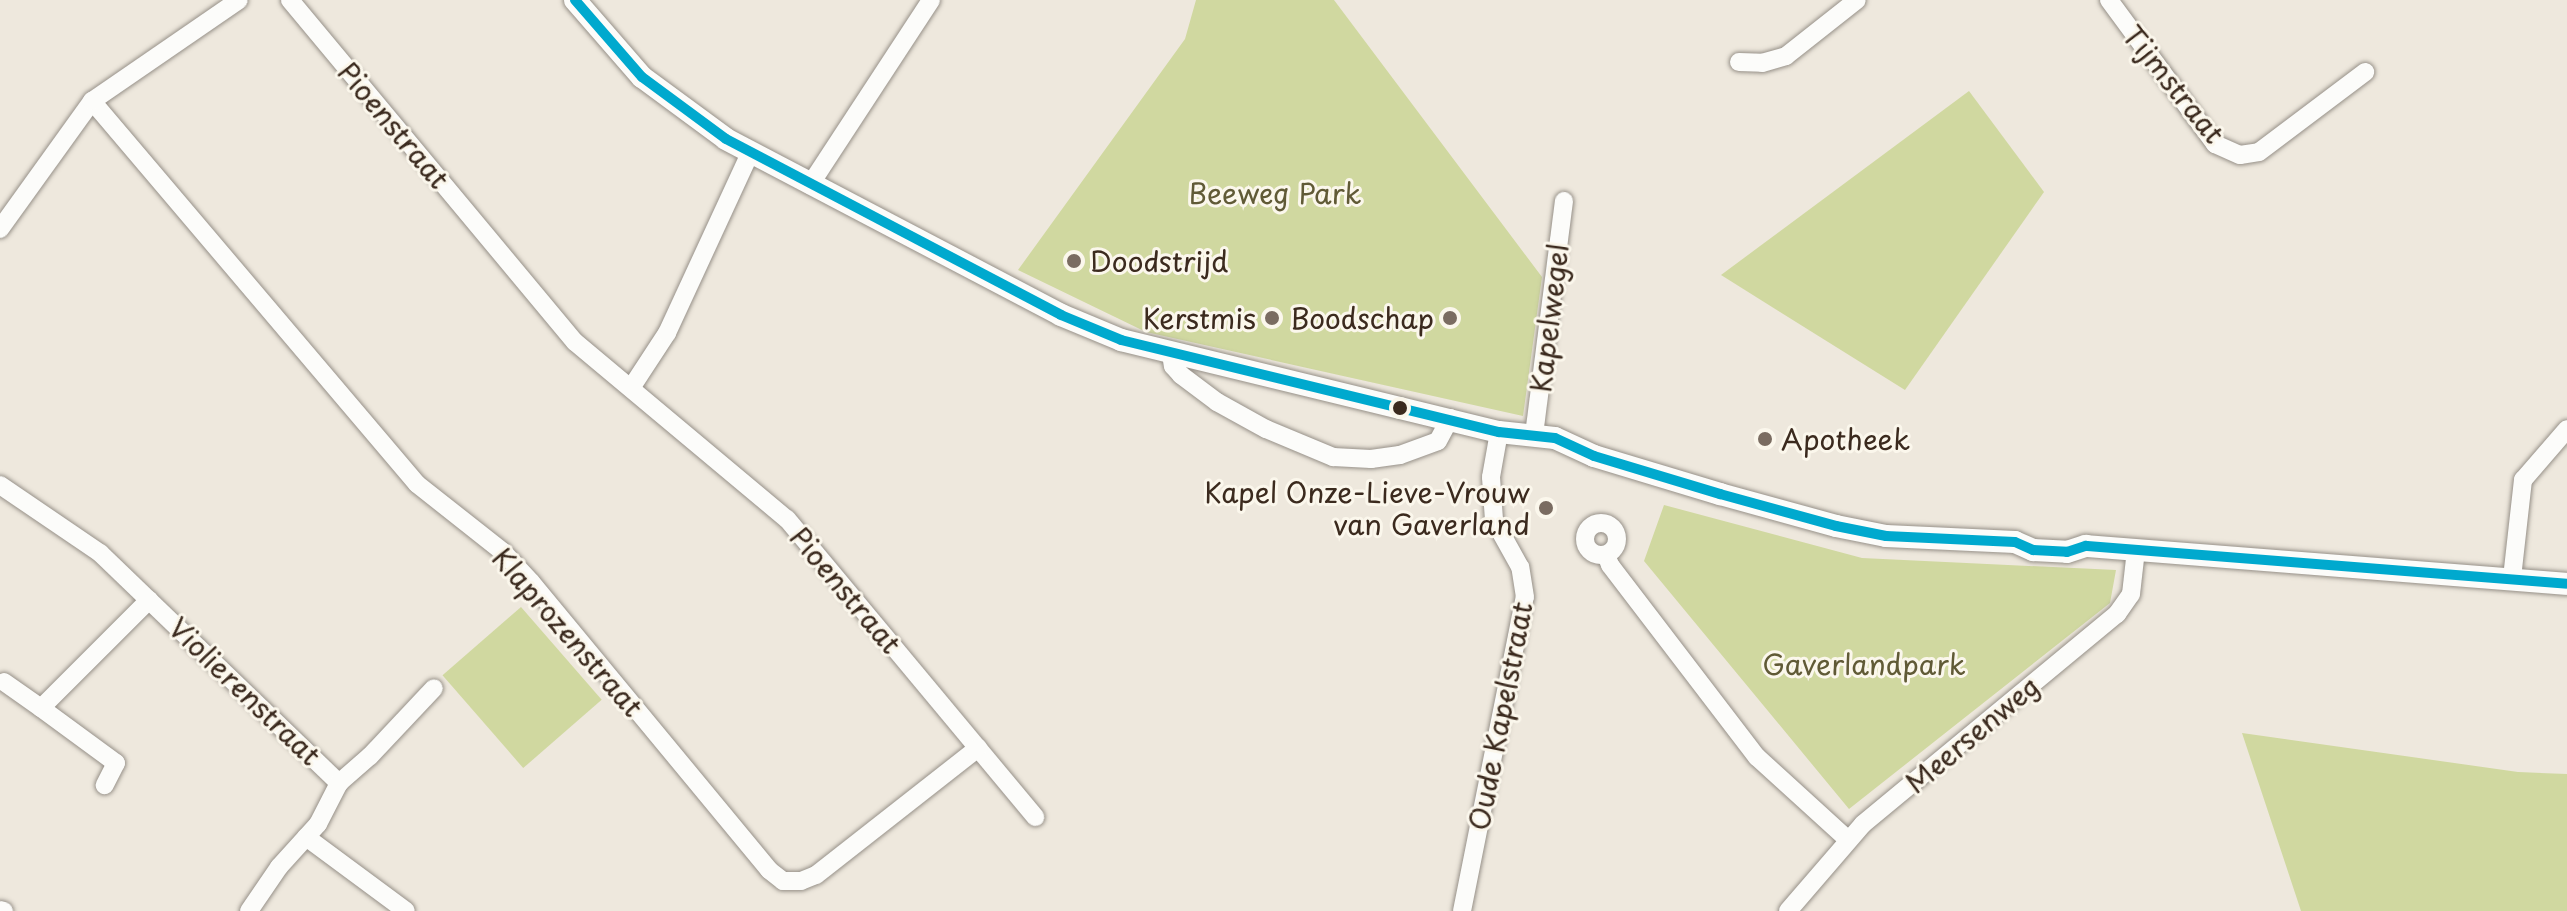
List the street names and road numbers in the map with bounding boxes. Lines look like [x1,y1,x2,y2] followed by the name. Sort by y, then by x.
[2116,18,2232,150] street label: Tijmstraat
[331,55,457,195] street label: Pioenstraat
[1523,242,1575,394] street label: Kapelwegel
[783,520,909,660] street label: Pioenstraat
[486,541,650,723] street label: Klaprozenstraat
[1461,598,1539,834] street label: Oude Kapelstraat
[162,610,328,772] street label: Violierenstraat
[1898,668,2046,800] street label: Meersenweg

